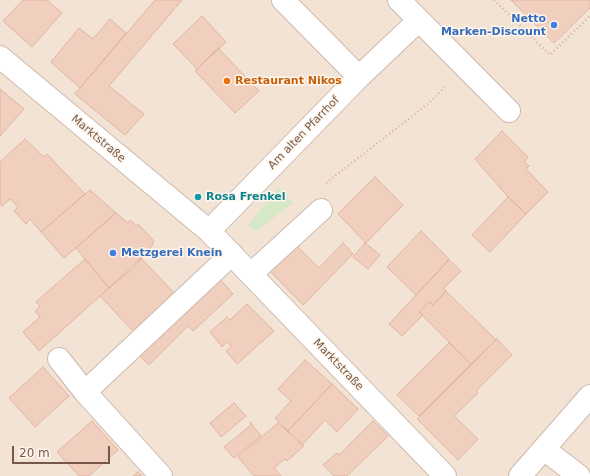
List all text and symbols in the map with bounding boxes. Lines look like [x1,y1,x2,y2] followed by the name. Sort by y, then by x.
[441,12,546,38] place label: Netto Marken-Discount
[549,20,559,30] marker: Netto Marken-Discount
[235,74,342,88] place label: Restaurant Nikos
[222,76,232,86] marker: Restaurant Nikos
[266,94,342,172] street label: Am alten Pfarrhof
[68,113,128,165] street label: Marktstraße
[206,190,286,204] place label: Rosa Frenkel
[193,192,203,202] marker: Rosa Frenkel
[121,246,222,260] place label: Metzgerei Knein
[108,248,118,258] marker: Metzgerei Knein
[310,337,366,393] street label: Marktstraße
[14,438,112,464] scale bar
[19,446,50,460] text: 20 m

